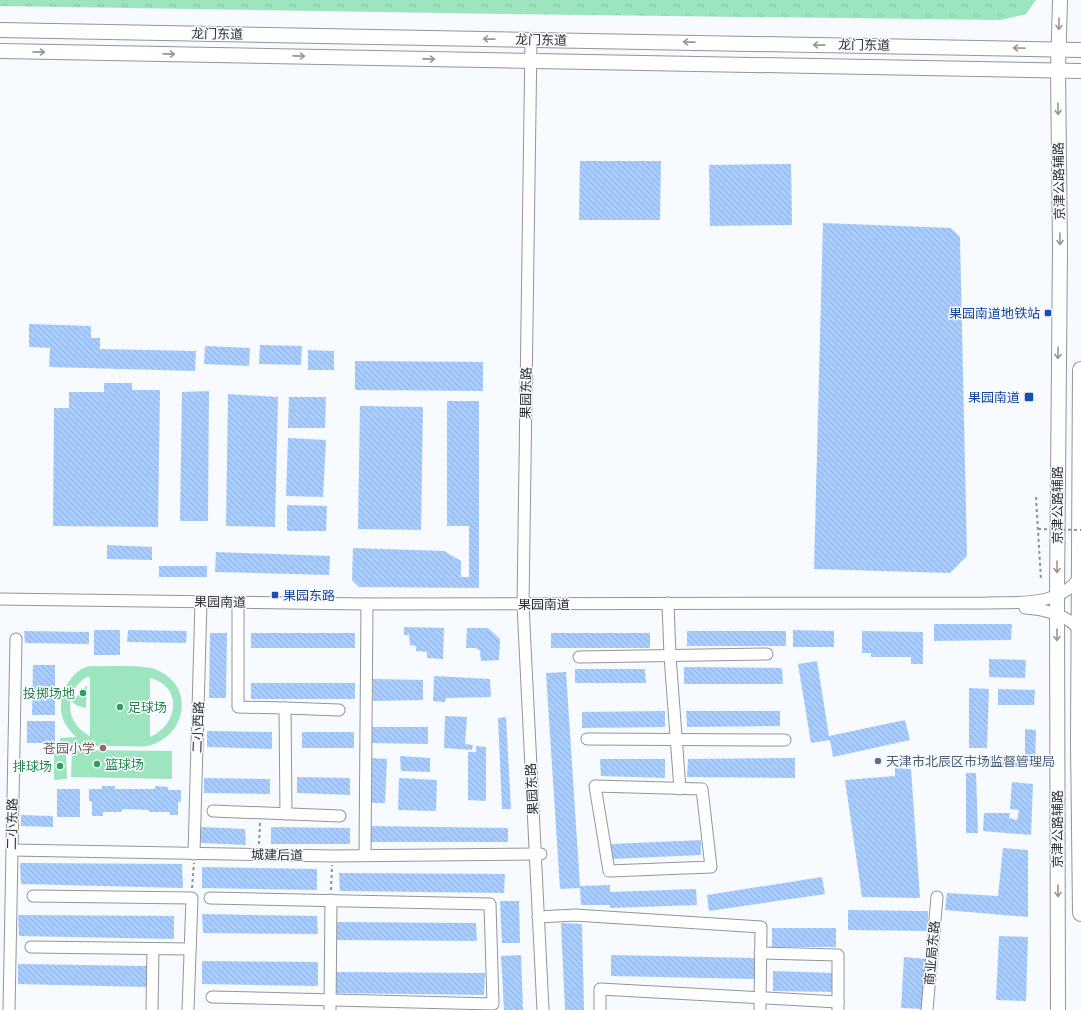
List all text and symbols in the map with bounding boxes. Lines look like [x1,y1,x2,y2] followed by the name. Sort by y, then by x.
[1055,17,1063,30] one-way arrow
[191,26,243,42] street label: 龙门东道
[515,32,567,48] street label: 龙门东道
[483,35,496,43] one-way arrow
[838,37,890,53] street label: 龙门东道
[683,39,696,46] one-way arrow
[813,41,826,49] one-way arrow
[1013,44,1026,52] one-way arrow
[32,48,45,55] one-way arrow
[162,50,175,58] one-way arrow
[292,52,305,60] one-way arrow
[422,55,435,63] one-way arrow
[1054,102,1062,115] one-way arrow
[1051,142,1067,220] street label: 京津公路辅路
[1056,232,1064,245] one-way arrow
[949,306,1040,321] place label: 果园南道地铁站
[1043,308,1053,318] marker: 果园南道地铁站
[1054,346,1062,359] one-way arrow
[518,367,534,419] street label: 果园东路
[968,390,1020,405] place label: 果园南道
[1023,391,1035,403] marker: 果园南道
[1050,466,1065,544] street label: 京津公路辅路
[1053,560,1061,573] one-way arrow
[283,588,335,603] place label: 果园东路
[270,590,280,600] marker: 果园东路
[194,594,246,610] street label: 果园南道
[518,597,570,612] street label: 果园南道
[1053,628,1061,641] one-way arrow
[23,686,75,701] place label: 投掷场地
[78,688,88,698] marker: 投掷场地
[128,700,167,715] place label: 足球场
[190,701,206,753] street label: 二小西路
[115,702,125,712] marker: 足球场
[43,741,95,756] place label: 苍园小学
[98,743,108,753] marker: 苍园小学
[886,754,1055,769] place label: 天津市北辰区市场监督管理局
[873,756,883,766] marker: 天津市北辰区市场监督管理局
[105,757,144,772] place label: 篮球场
[13,759,52,774] place label: 排球场
[92,759,102,769] marker: 篮球场
[55,761,65,771] marker: 排球场
[523,763,541,815] street label: 果园东路
[1050,790,1065,868] street label: 京津公路辅路
[4,798,20,850] street label: 二小东路
[251,847,303,863] street label: 城建后道
[1054,884,1061,897] one-way arrow
[922,920,942,986] street label: 商业局东路

